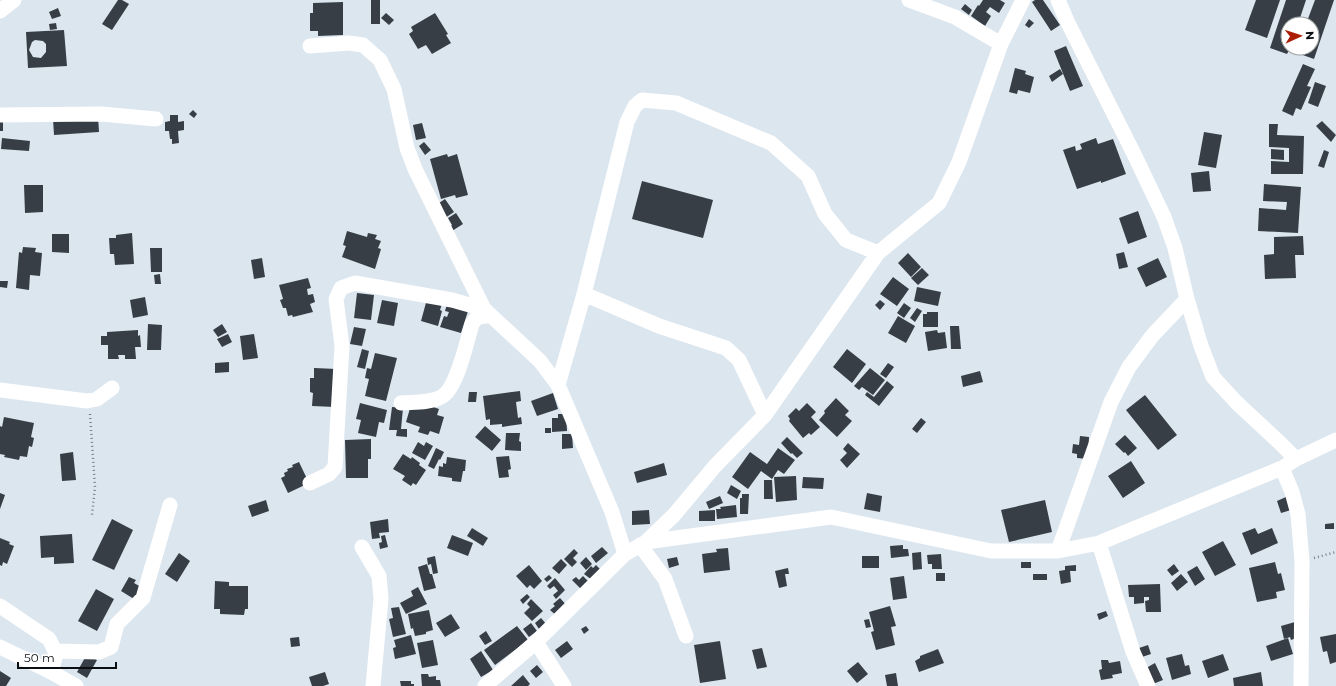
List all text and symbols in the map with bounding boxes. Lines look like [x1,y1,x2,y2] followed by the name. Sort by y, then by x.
[1280,16,1320,56] north arrow
[1303,31,1317,40] text: N
[18,644,116,670] scale bar
[24,650,55,665] text: 50 m

